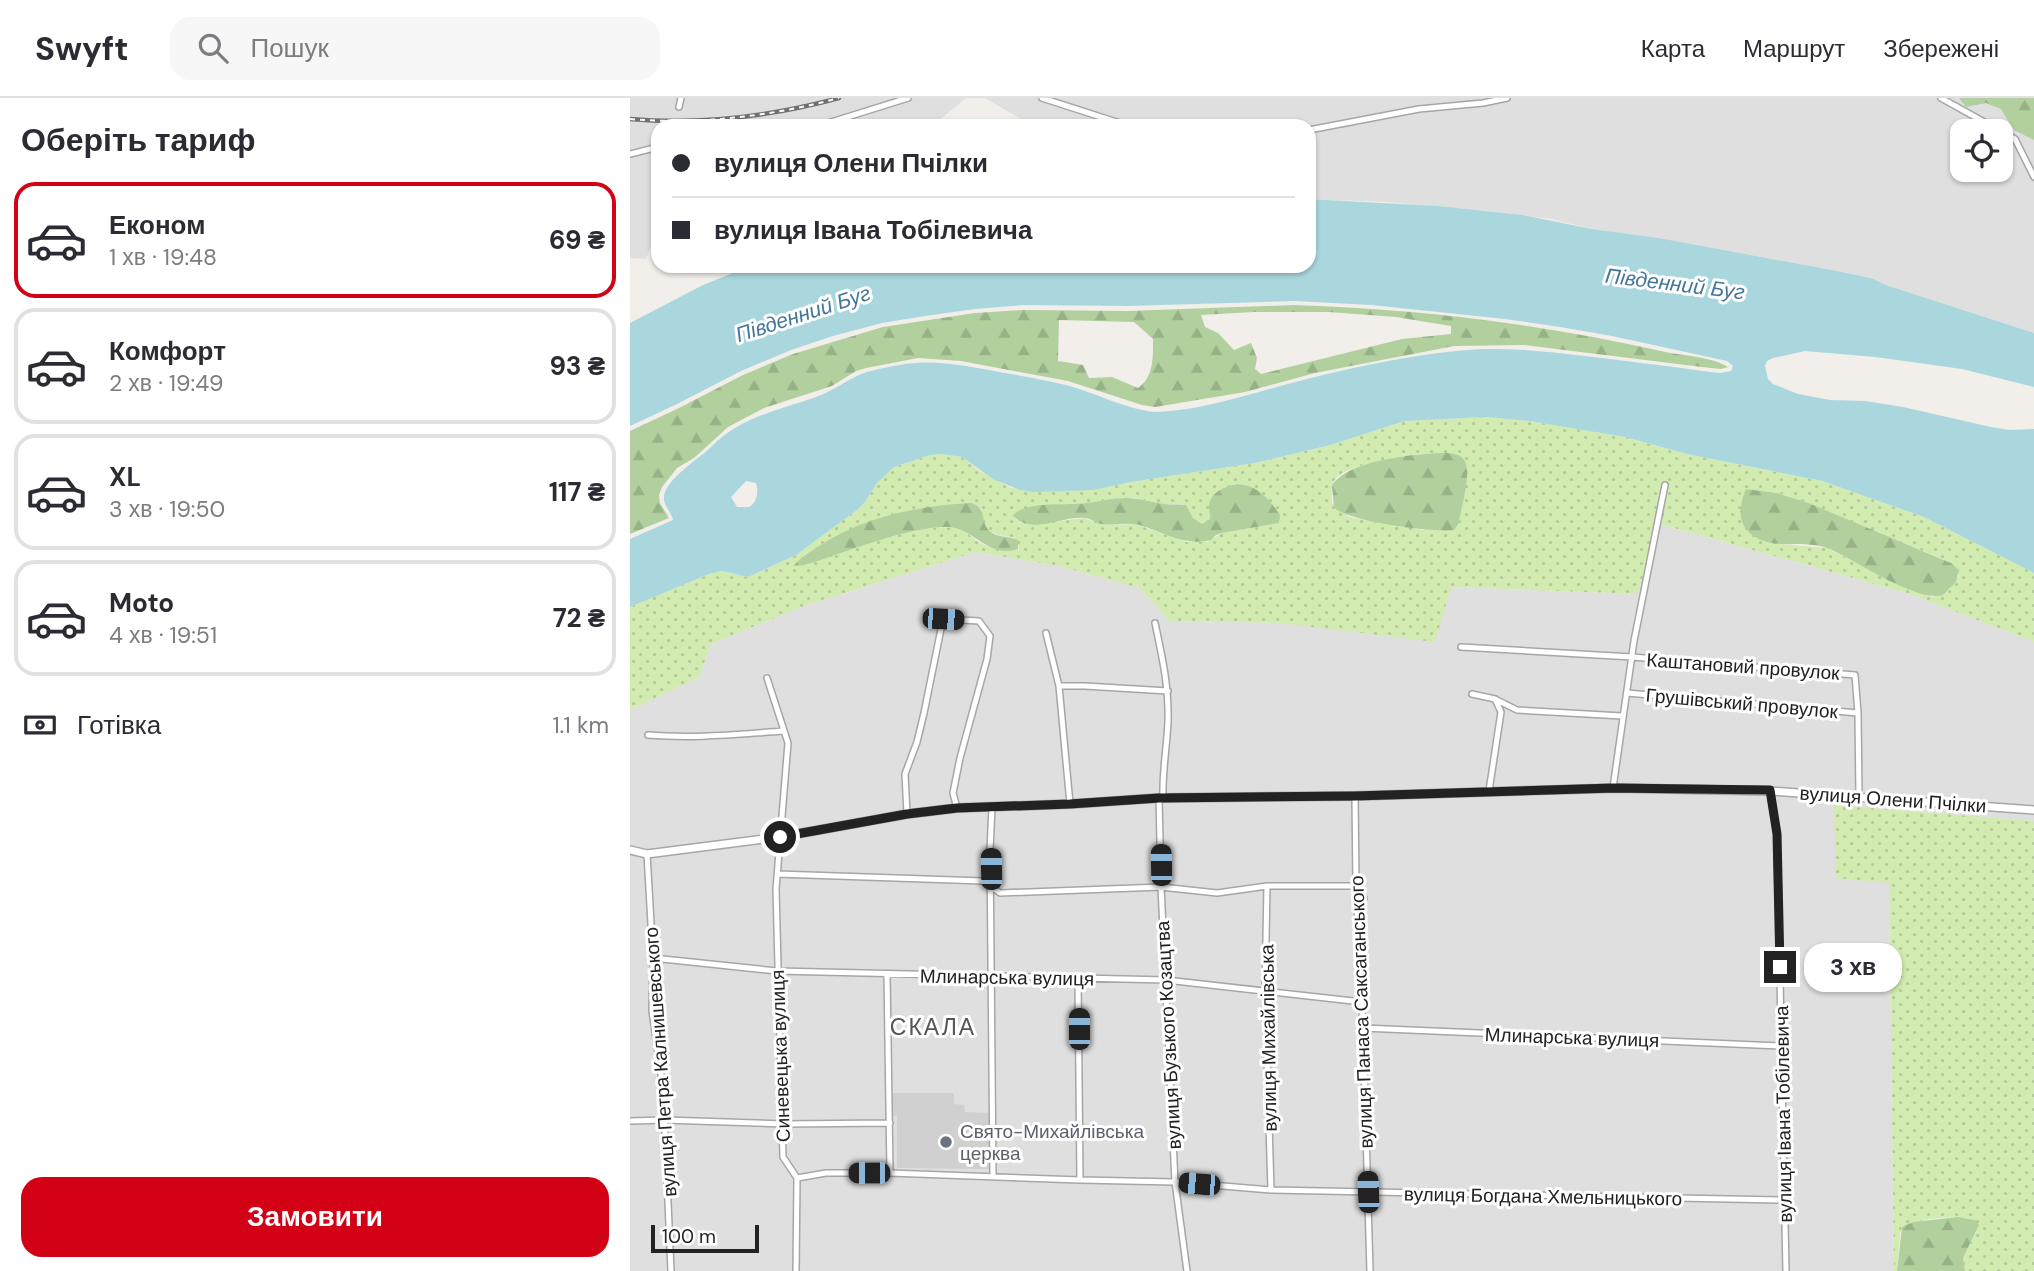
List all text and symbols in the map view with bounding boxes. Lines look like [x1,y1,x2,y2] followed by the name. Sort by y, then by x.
[170,17,660,80] search box
[35,27,128,70] text: Swyft
[194,29,232,67] icon: search
[250,31,329,65] text: Пошук
[1641,33,1705,64] text: Карта
[1743,33,1845,64] text: Маршрут
[1883,33,1999,64] text: Збережені
[21,119,255,161] text: Оберіть тариф
[1950,119,2013,182] map controls
[1950,119,2013,182] button: locate
[714,146,988,180] text: вулиця Олени Пчілки
[109,208,205,242] text: Економ
[25,209,88,272] icon: car
[714,213,1032,247] text: вулиця Івана Тобілевича
[549,223,605,257] text: 69 ₴
[109,242,217,272] text: 1 хв · 19:48
[1604,262,1746,306] water label: Південний Буг
[732,279,874,349] water label: Південний Буг
[109,334,226,368] text: Комфорт
[25,335,88,398] icon: car
[550,349,605,383] text: 93 ₴
[109,368,224,398] text: 2 хв · 19:49
[109,460,141,494] text: XL
[25,461,88,524] icon: car
[549,475,605,509] text: 117 ₴
[109,494,225,524] text: 3 хв · 19:50
[109,586,174,620] text: Moto
[25,587,88,650] icon: car
[553,601,605,635] text: 72 ₴
[922,607,965,631] car
[109,620,217,650] text: 4 хв · 19:51
[1645,647,1841,686] street label: Каштановий провулок
[1645,683,1840,724] street label: Грушівський провулок
[21,706,59,744] icon: cash
[77,708,161,742] text: Готівка
[552,710,609,740] text: 1.1 km
[1799,781,1987,818] street label: вулиця Олени Пчілки
[764,821,796,853] route start
[1151,844,1172,886] car
[981,848,1002,890] car
[1344,875,1379,1149] street label: вулиця Панаса Саксаганського
[1150,920,1187,1150] street label: вулиця Бузького Козацтва
[639,926,682,1198] street label: вулиця Петра Калнишевського
[1804,942,1902,992] callout: 3 хв
[1254,944,1283,1132] street label: вулиця Михайлівська
[1764,951,1796,983] route end
[1830,952,1876,982] text: 3 хв
[920,963,1094,992] street label: Млинарська вулиця
[765,969,796,1143] street label: Синевецька вулиця
[1769,1005,1798,1223] street label: вулиця Івана Тобілевича
[1069,1008,1090,1050] car
[890,1012,976,1042] district label: СКАЛА
[1484,1022,1660,1053] street label: Млинарська вулиця
[960,1119,1144,1166] place label: Свято-Михайлівська церква
[938,1134,954,1150] marker: Свято-Михайлівська церква
[849,1163,891,1184] car
[1357,1171,1380,1213] car
[1178,1172,1221,1196] car
[21,1177,609,1257] button: Замовити
[1404,1182,1682,1211] street label: вулиця Богдана Хмельницького
[651,1222,760,1254] scale bar
[662,1224,716,1249] text: 100 m

